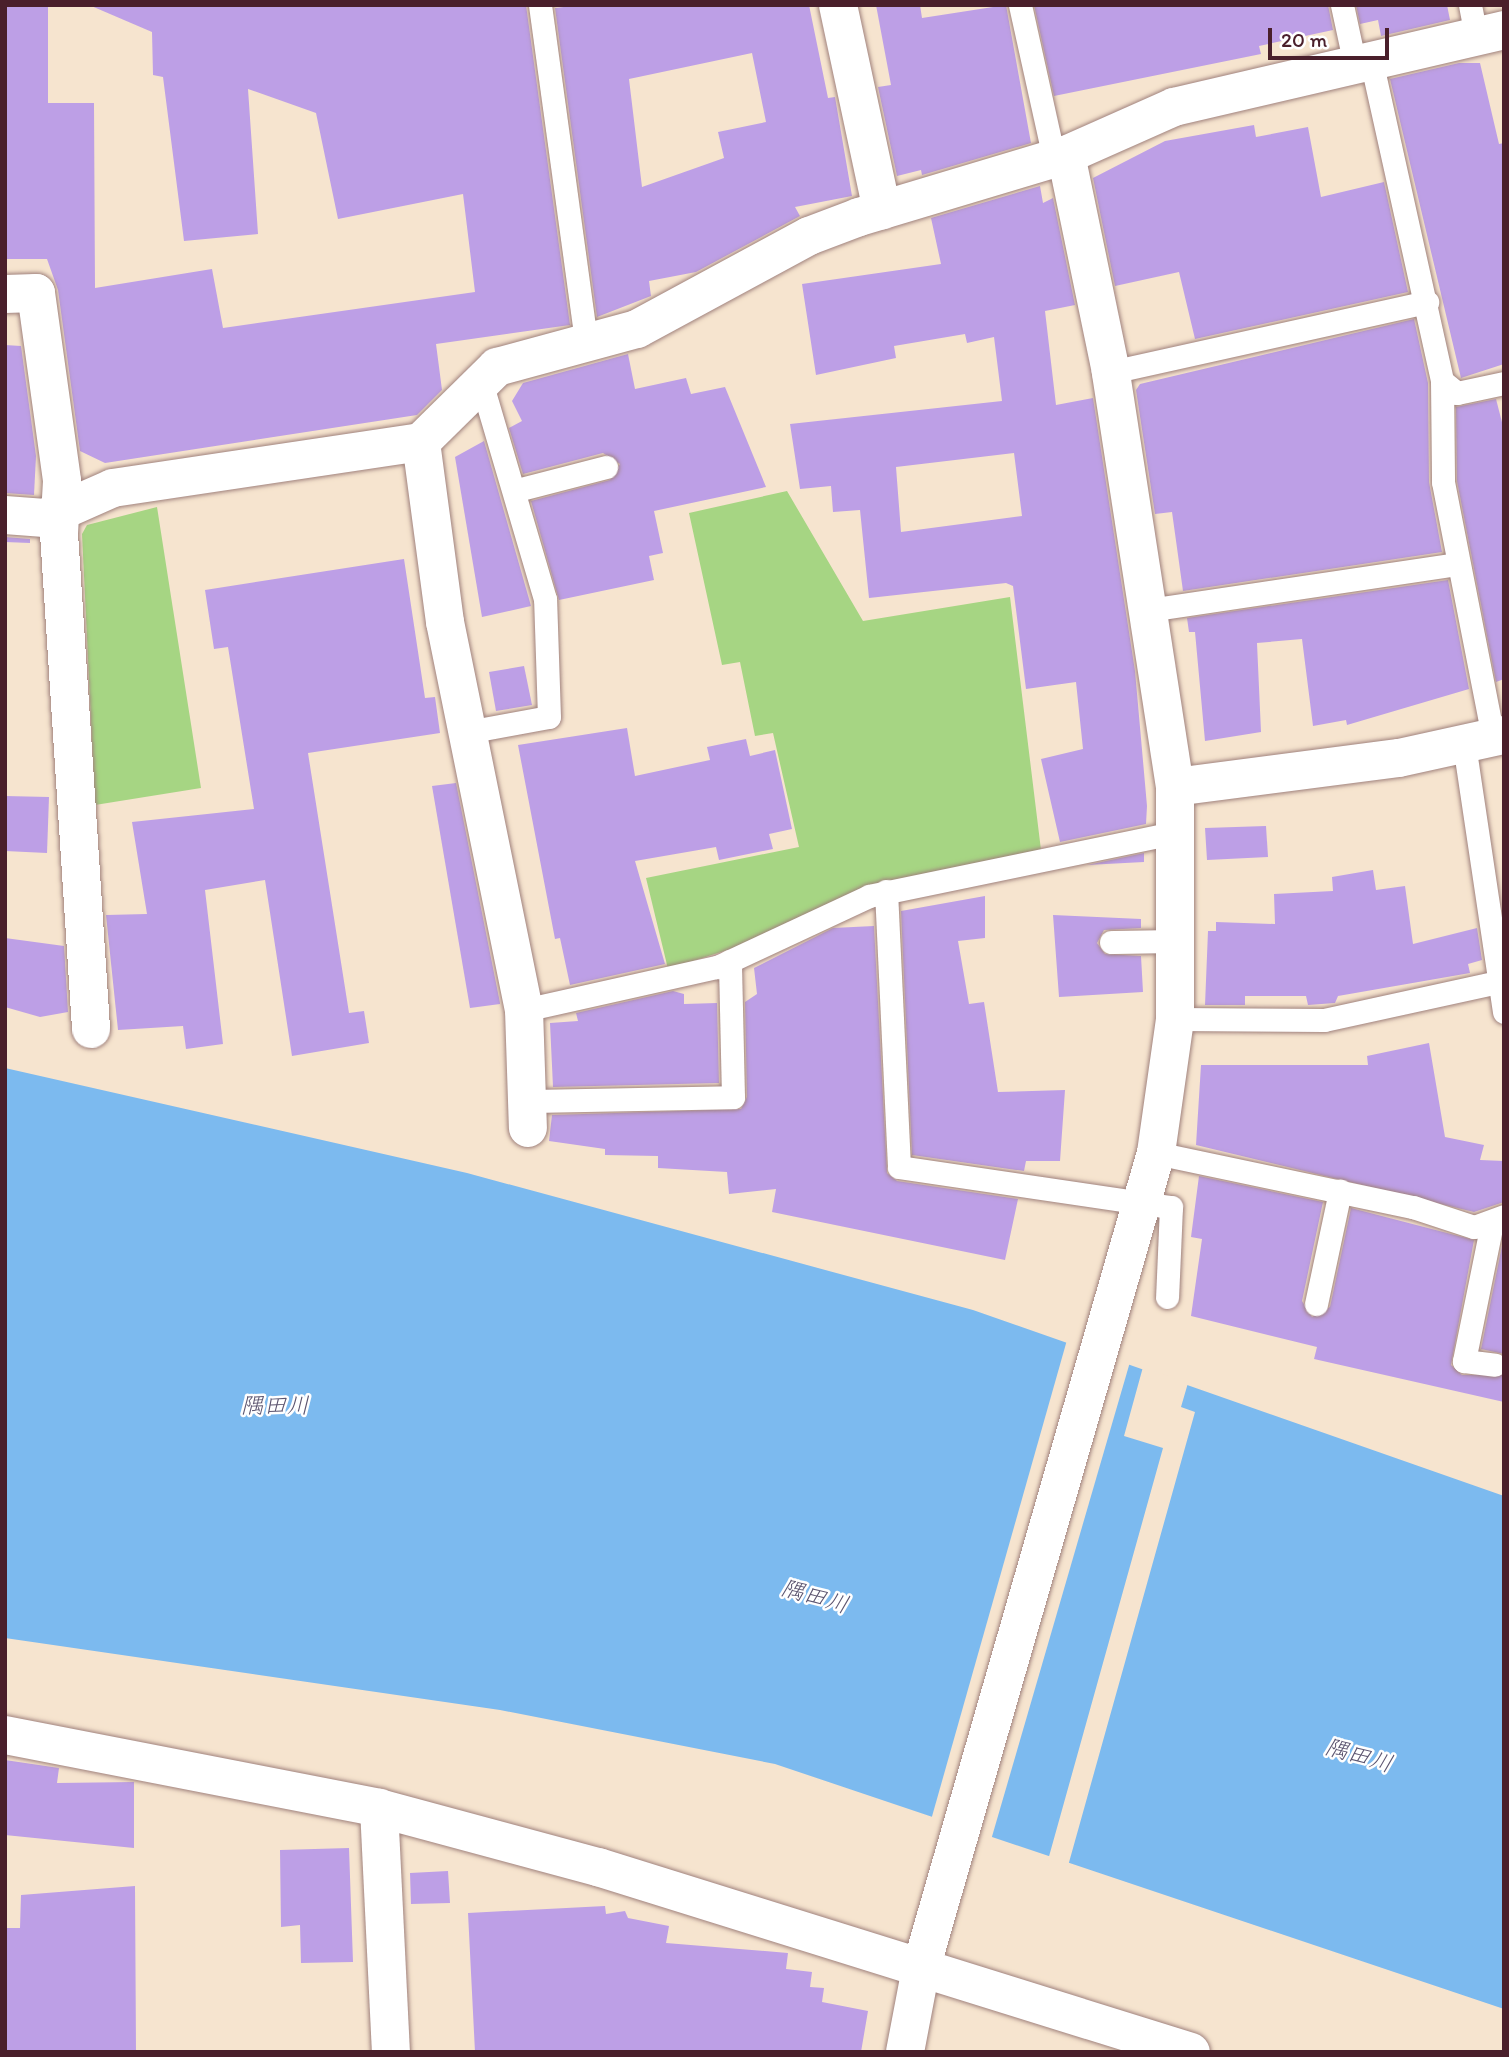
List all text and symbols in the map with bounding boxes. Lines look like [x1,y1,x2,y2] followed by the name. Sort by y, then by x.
[1271,14,1392,58] scale bar
[1281,27,1327,52] text: 20 m
[241,1391,309,1419] water label: 隅田川
[778,1573,852,1619] water label: 隅田川
[1322,1732,1396,1778] water label: 隅田川

